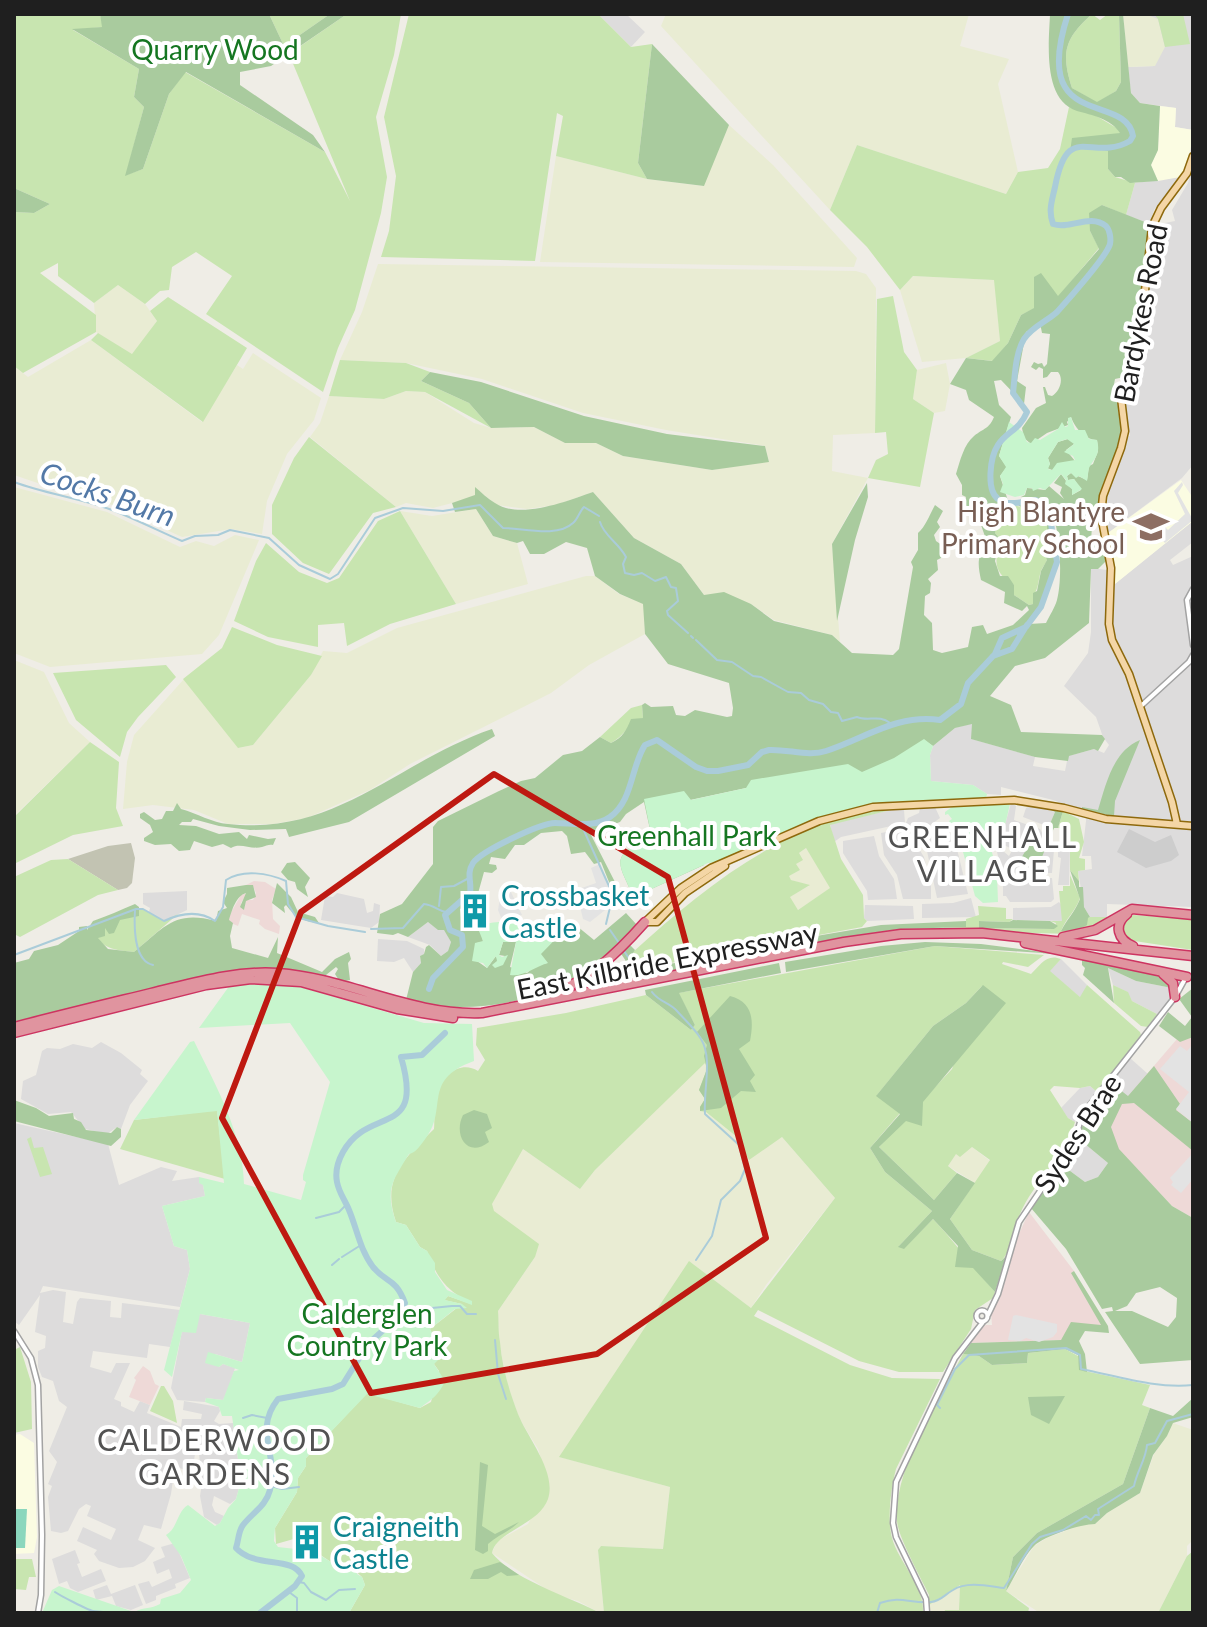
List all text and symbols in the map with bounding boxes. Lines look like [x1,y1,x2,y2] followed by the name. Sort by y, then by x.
[131,32,299,66] park label: Quarry Wood
[1106,221,1174,405] street label: Bardykes Road
[36,453,180,533] water label: Cocks Burn
[941,494,1125,560] place label: High Blantyre Primary School
[1132,508,1170,546] school or university icon: High Blantyre Primary School
[597,818,778,852] park label: Greenhall Park
[888,818,1078,888] district label: GREENHALL VILLAGE
[501,878,649,944] place label: Crossbasket Castle
[456,892,494,930] building icon: Crossbasket Castle
[514,914,821,1006] street label: East Kilbride Expressway
[1026,1067,1128,1199] street label: Sydes Brae
[286,1296,448,1362] park label: Calderglen Country Park
[97,1421,333,1491] district label: CALDERWOOD GARDENS
[333,1509,460,1575] place label: Craigneith Castle
[288,1523,326,1561] building icon: Craigneith Castle

